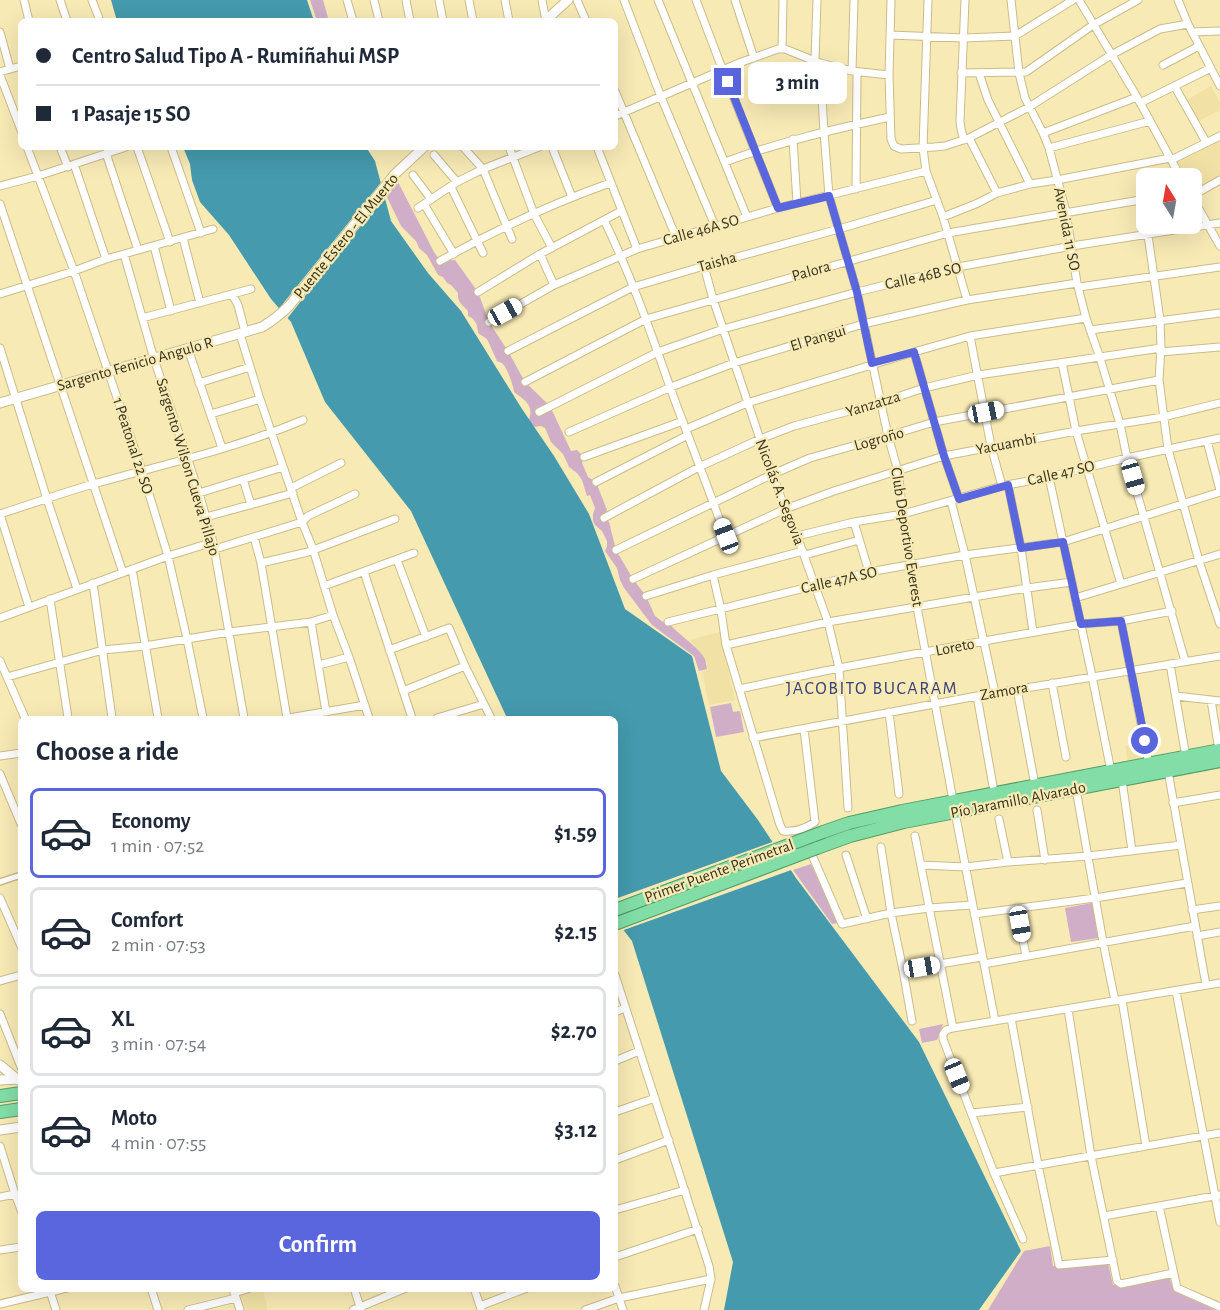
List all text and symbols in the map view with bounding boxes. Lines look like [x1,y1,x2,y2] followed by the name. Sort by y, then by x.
[72,45,399,67] text: Centro Salud Tipo A - Rumiñahui MSP
[749,61,848,103] callout: 3 min
[714,68,741,95] route end
[776,73,819,93] text: 3 min
[72,103,190,125] text: 1 Pasaje 15 SO
[1136,168,1202,234] north arrow
[1136,168,1202,234] map controls
[291,170,401,302] street label: Puente Estero - El Muerto
[1051,186,1083,272] street label: Avenida 11 SO
[661,211,741,249] street label: Calle 46A SO
[696,249,738,275] street label: Taisha
[790,258,832,284] street label: Palora
[883,259,963,293] street label: Calle 46B SO
[485,295,525,329] car
[788,322,848,354] street label: El Pangui
[55,334,215,394] street label: Sargento Fenicio Angulo R
[152,376,223,558] street label: Sargento Wilson Cueva Pillajo
[844,388,902,420] street label: Yanzatza
[110,396,156,496] street label: 1 Peatonal 22 SO
[967,400,1005,424] car
[852,424,906,454] street label: Logroño
[974,430,1038,458] street label: Yacuambi
[752,437,808,547] street label: Nicolás A. Segovia
[1119,457,1147,497] car
[1026,458,1096,488] street label: Calle 47 SO
[888,466,926,608] street label: Club Deportivo Everest
[711,516,741,556] car
[799,563,879,597] street label: Calle 47A SO
[934,635,976,659] street label: Loreto
[979,679,1029,703] street label: Zamora
[786,680,958,698] district label: JACOBITO BUCARAM
[1131,727,1158,754] route start
[36,738,179,765] text: Choose a ride
[949,779,1087,821] street label: Pío Jaramillo Alvarado
[39,806,93,860] icon: car
[111,810,191,832] text: Economy
[554,822,597,844] text: $1.59
[111,836,204,856] text: 1 min · 07:52
[642,837,796,905] street label: Primer Puente Perimetral
[39,905,93,959] icon: car
[1008,905,1032,943] car
[111,909,183,931] text: Comfort
[554,921,597,943] text: $2.15
[111,935,206,955] text: 2 min · 07:53
[903,955,941,979] car
[39,1004,93,1058] icon: car
[111,1008,134,1030] text: XL
[551,1020,597,1042] text: $2.70
[111,1034,206,1054] text: 3 min · 07:54
[942,1056,972,1096] car
[39,1103,93,1157] icon: car
[111,1107,157,1129] text: Moto
[554,1119,597,1141] text: $3.12
[111,1133,206,1153] text: 4 min · 07:55
[36,1211,600,1280] button: Confirm

